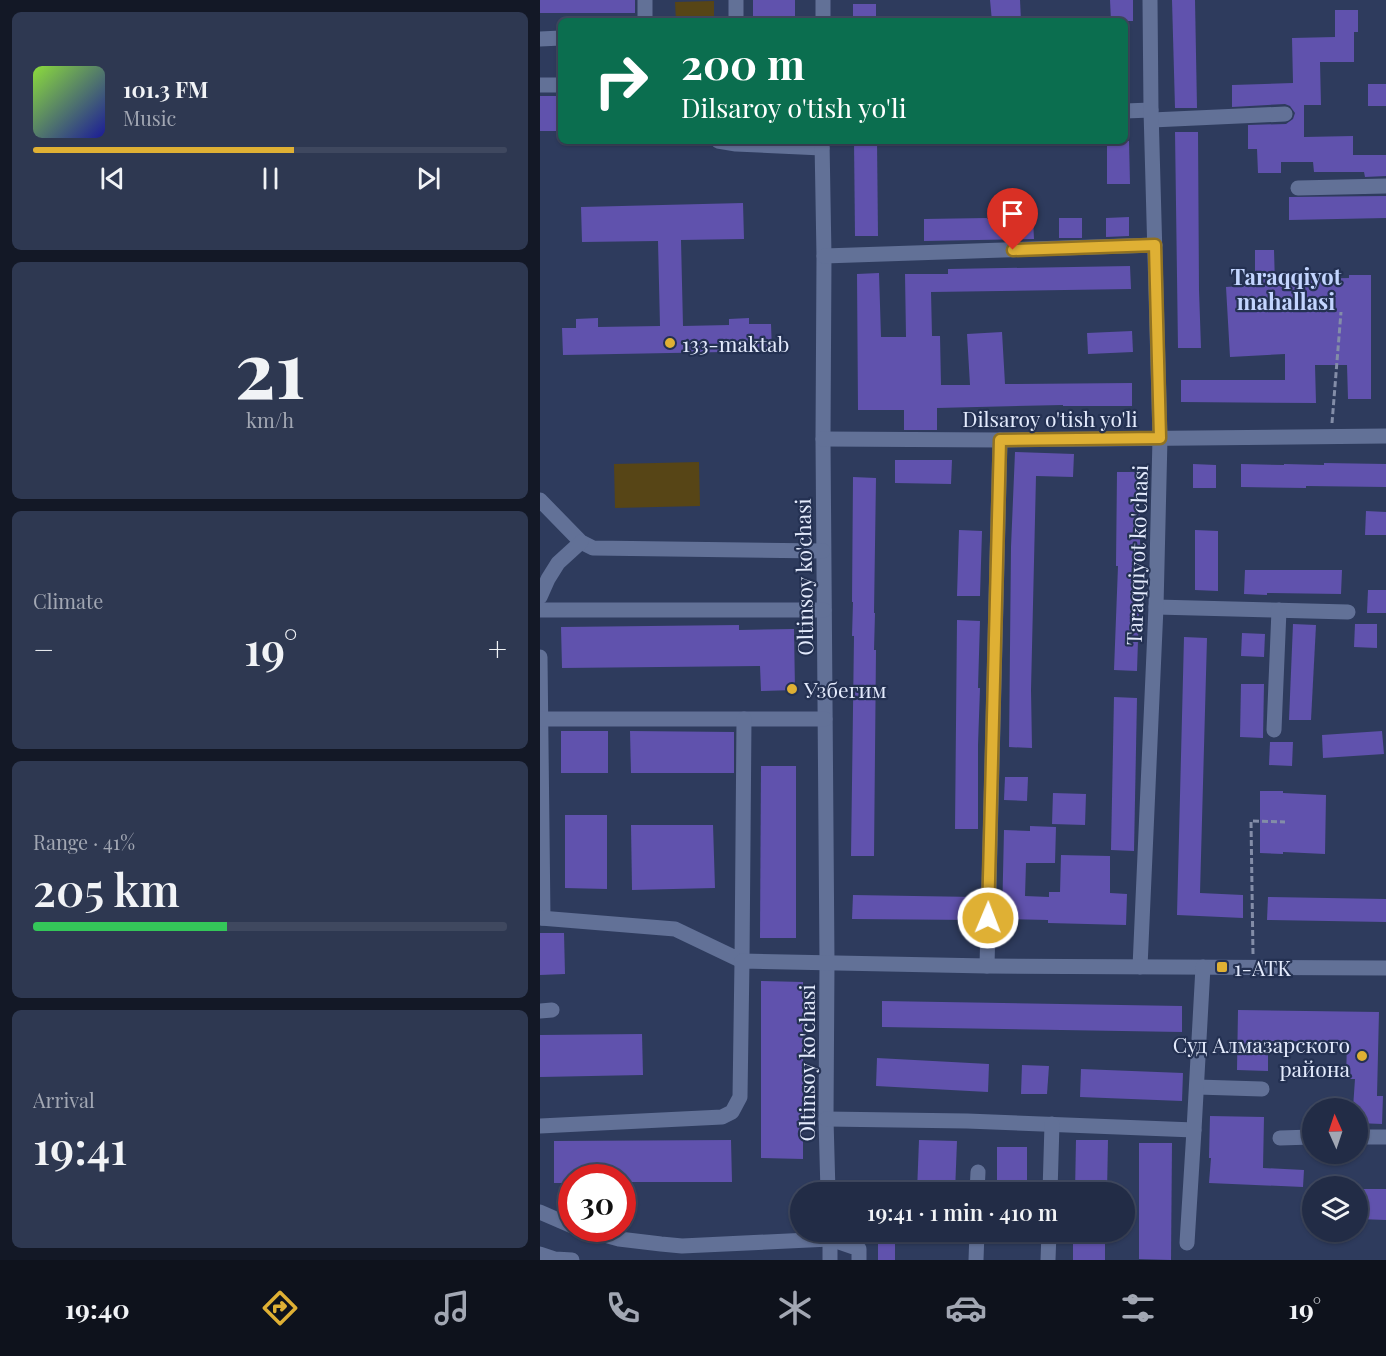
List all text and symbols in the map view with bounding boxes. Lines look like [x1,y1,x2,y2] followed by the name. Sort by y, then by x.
[681,35,805,91] text: 200 m
[582,42,660,120] icon: right
[123,74,208,104] text: 101.3 FM
[681,89,907,125] text: Dilsaroy o'tish yo'li
[123,104,176,131] text: Music
[96,162,129,195] icon: previous
[254,162,287,195] icon: pause
[412,162,445,195] icon: next
[987,188,1038,250] pin
[996,197,1029,230] icon: arrive
[1230,261,1342,316] district label: Taraqqiyot mahallasi
[235,315,305,419] text: 21
[682,329,789,357] place label: 133-maktab
[663,336,677,350] marker: 133-maktab
[962,404,1138,432] street label: Dilsaroy o'tish yo'li
[246,406,294,433] text: km/h
[1119,464,1153,646] street label: Taraqqiyot ko'chasi
[788,498,818,656] street label: Oltinsoy ko'chasi
[33,587,103,614] text: Climate
[244,617,298,677] text: 19°
[33,626,54,670] text: −
[488,626,507,670] text: +
[803,675,887,703] place label: Узбегим
[785,682,799,696] marker: Узбегим
[33,828,135,855] text: Range · 41%
[33,858,180,918] text: 205 km
[956,886,1020,950] position arrow
[1234,953,1291,981] place label: 1-ATK
[1215,960,1229,974] marker: 1-ATK
[792,984,820,1142] street label: Oltinsoy ko'chasi
[1173,1030,1351,1082] place label: Суд Алмазарского района
[1355,1049,1369,1063] marker: Суд Алмазарского района
[33,1086,95,1113] text: Arrival
[1302,1098,1368,1164] north arrow
[1302,1098,1368,1242] map controls
[33,1116,127,1176] text: 19:41
[558,1164,636,1242] speed limit sign: 30
[1302,1176,1368,1242] button: layers
[867,1197,1058,1227] text: 19:41 · 1 min · 410 m
[259,1287,301,1329] icon: directions
[431,1287,473,1329] icon: music
[602,1287,644,1329] icon: phone
[774,1287,816,1329] icon: climate
[945,1287,987,1329] icon: car
[1117,1287,1159,1329] icon: filters
[65,1290,130,1326] text: 19:40
[1289,1290,1321,1326] text: 19°

